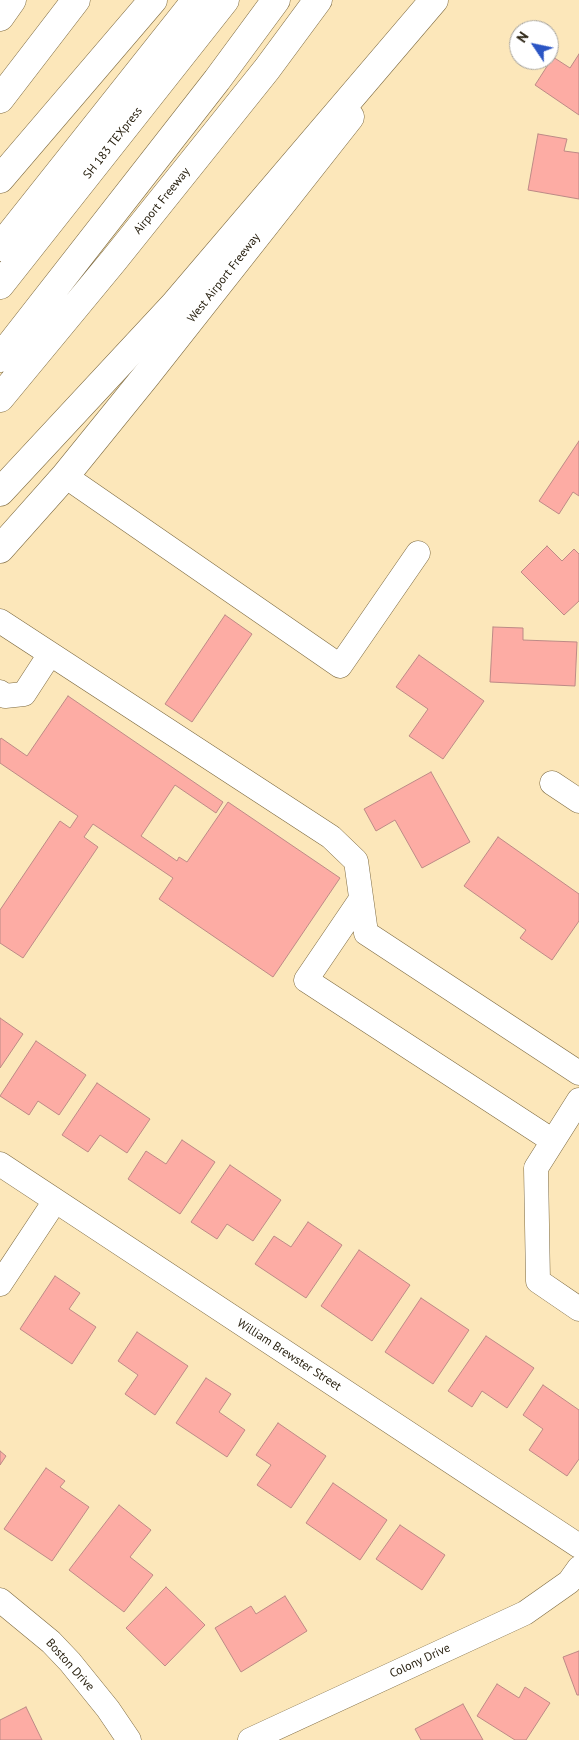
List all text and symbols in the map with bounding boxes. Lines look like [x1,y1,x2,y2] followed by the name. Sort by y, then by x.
[509,20,559,70] north arrow
[512,28,532,46] text: N
[80,104,146,182] street label: SH 183 TEXpress
[131,165,193,237] street label: Airport Freeway
[185,230,263,326] street label: West Airport Freeway
[234,1316,344,1394] street label: William Brewster Street
[43,1636,97,1694] street label: Boston Drive
[387,1641,453,1681] street label: Colony Drive

